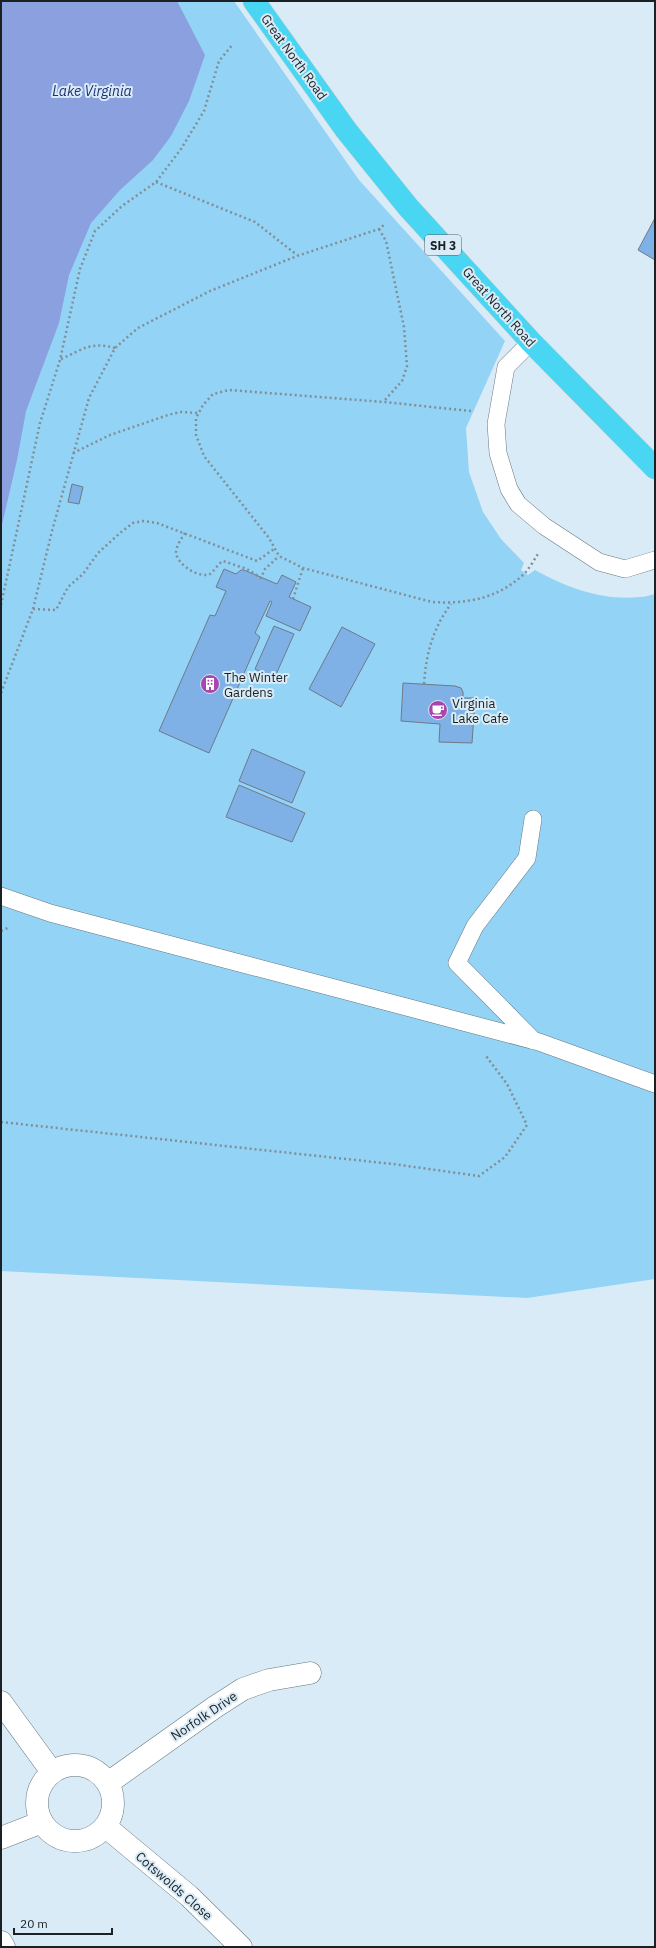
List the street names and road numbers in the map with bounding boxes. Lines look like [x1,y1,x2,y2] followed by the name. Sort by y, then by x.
[257,11,331,103] street label: Great North Road
[425,235,461,255] road number: SH 3
[459,264,539,350] street label: Great North Road
[168,1688,240,1744] street label: Norfolk Drive
[132,1848,216,1924] street label: Cotswolds Close

